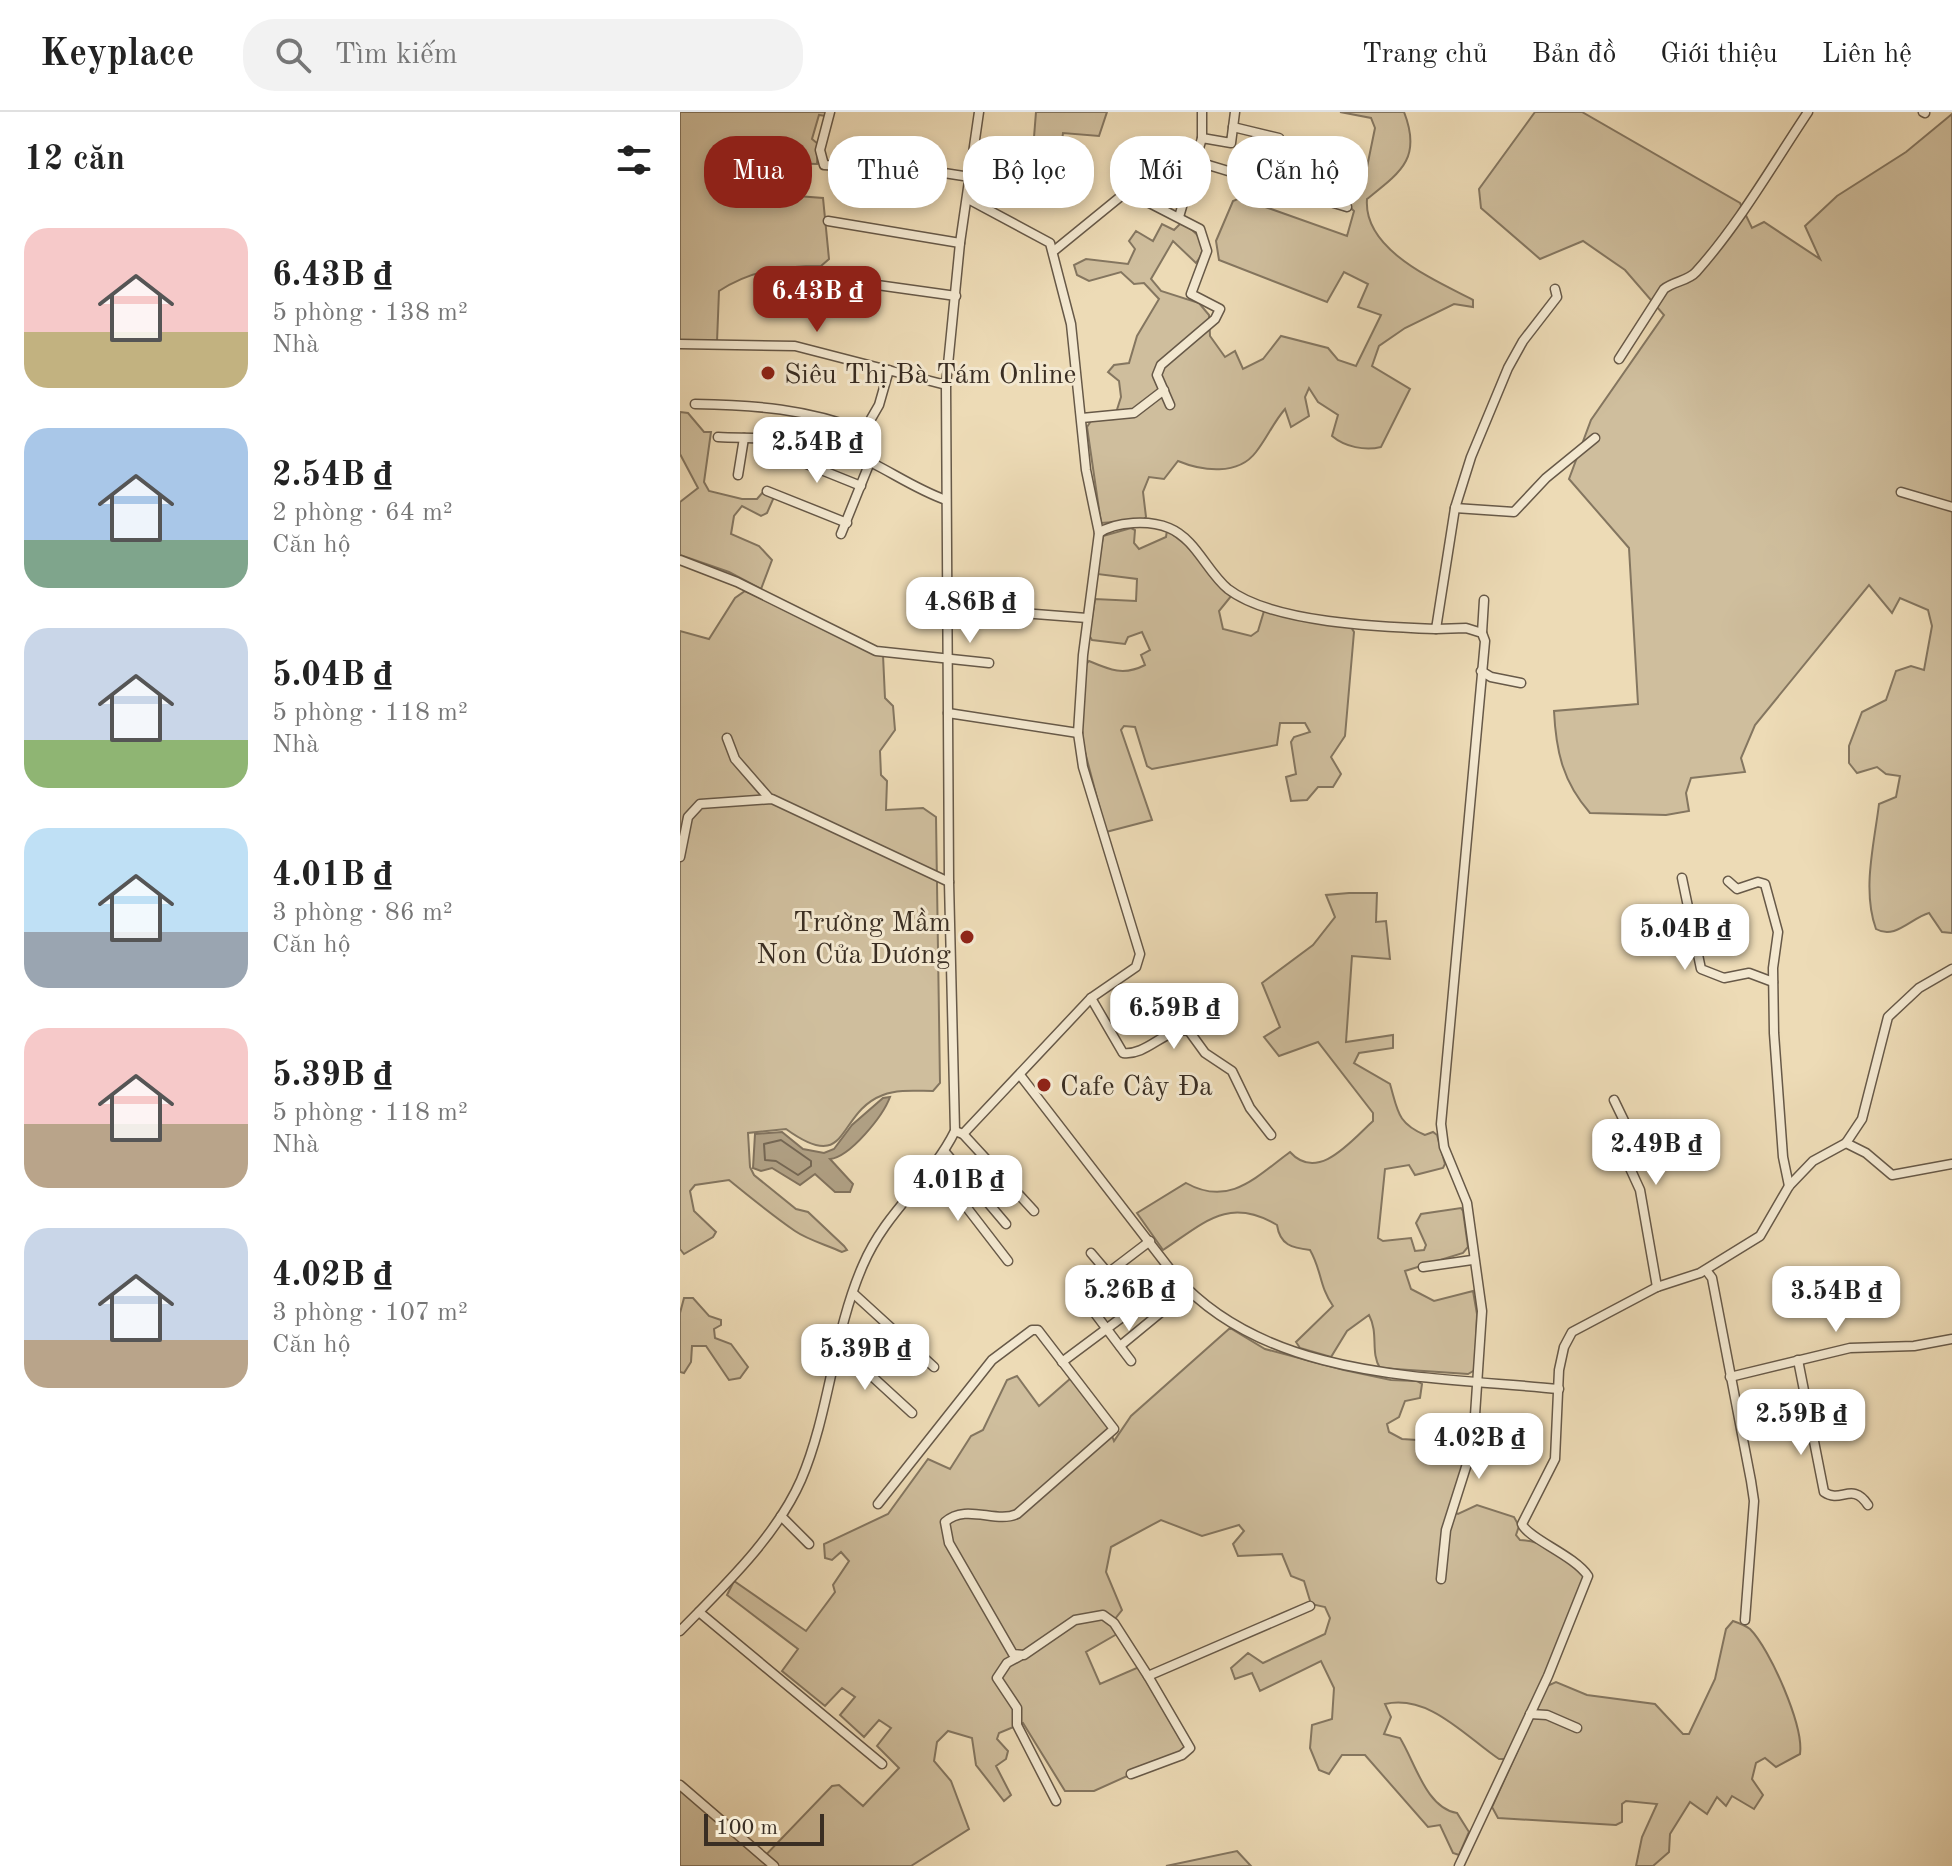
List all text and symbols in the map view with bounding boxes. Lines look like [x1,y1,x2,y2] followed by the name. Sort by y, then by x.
[243,19,803,91] search box
[271,33,315,77] icon: search
[40,36,195,74] text: Keyplace
[335,40,458,70] text: Tìm kiếm
[1362,41,1488,69] text: Trang chủ
[1532,41,1616,69] text: Bản đồ
[1660,41,1778,69] text: Giới thiệu
[1822,41,1912,69] text: Liên hệ
[704,136,812,208] chip: Mua
[828,136,947,208] chip: Thuê
[963,136,1094,208] chip: Bộ lọc
[1110,136,1211,208] chip: Mới
[1227,136,1368,208] chip: Căn hộ
[612,138,656,182] icon: filters
[24,143,125,177] text: 12 căn
[272,259,392,293] text: 6.43B ₫
[88,260,184,356] icon: home
[743,266,891,334] pin: 6.43B ₫
[771,279,863,305] text: 6.43B ₫
[272,300,468,326] text: 5 phòng · 138 m²
[272,332,319,358] text: Nhà
[784,362,1077,390] place label: Siêu Thị Bà Tám Online
[759,364,777,382] marker: Siêu Thị Bà Tám Online
[743,417,891,485] pin: 2.54B ₫
[771,430,863,456] text: 2.54B ₫
[272,459,392,493] text: 2.54B ₫
[88,460,184,556] icon: home
[272,500,453,526] text: 2 phòng · 64 m²
[272,532,351,558] text: Căn hộ
[896,577,1044,645] pin: 4.86B ₫
[924,590,1016,616] text: 4.86B ₫
[272,659,392,693] text: 5.04B ₫
[88,660,184,756] icon: home
[272,700,468,726] text: 5 phòng · 118 m²
[272,732,319,758] text: Nhà
[272,859,392,893] text: 4.01B ₫
[88,860,184,956] icon: home
[272,900,453,926] text: 3 phòng · 86 m²
[1611,904,1759,972] pin: 5.04B ₫
[756,907,951,970] place label: Trường Mầm Non Cửa Dương
[1639,917,1731,943] text: 5.04B ₫
[958,928,976,946] marker: Trường Mầm Non Cửa Dương
[272,932,351,958] text: Căn hộ
[1100,983,1248,1051] pin: 6.59B ₫
[1128,996,1220,1022] text: 6.59B ₫
[272,1059,392,1093] text: 5.39B ₫
[88,1060,184,1156] icon: home
[1060,1074,1213,1102] place label: Cafe Cây Đa
[1035,1076,1053,1094] marker: Cafe Cây Đa
[272,1100,468,1126] text: 5 phòng · 118 m²
[1582,1119,1730,1187] pin: 2.49B ₫
[272,1132,319,1158] text: Nhà
[1610,1132,1702,1158] text: 2.49B ₫
[884,1155,1032,1223] pin: 4.01B ₫
[912,1168,1004,1194] text: 4.01B ₫
[272,1259,392,1293] text: 4.02B ₫
[88,1260,184,1356] icon: home
[1055,1265,1203,1333] pin: 5.26B ₫
[1762,1266,1910,1334] pin: 3.54B ₫
[1083,1278,1175,1304] text: 5.26B ₫
[1790,1279,1882,1305] text: 3.54B ₫
[272,1300,468,1326] text: 3 phòng · 107 m²
[791,1324,939,1392] pin: 5.39B ₫
[272,1332,351,1358] text: Căn hộ
[819,1337,911,1363] text: 5.39B ₫
[1727,1389,1875,1457] pin: 2.59B ₫
[1755,1402,1847,1428] text: 2.59B ₫
[1405,1413,1553,1481] pin: 4.02B ₫
[1433,1426,1525,1452] text: 4.02B ₫
[704,1810,824,1846] scale bar
[716,1817,778,1839] text: 100 m

